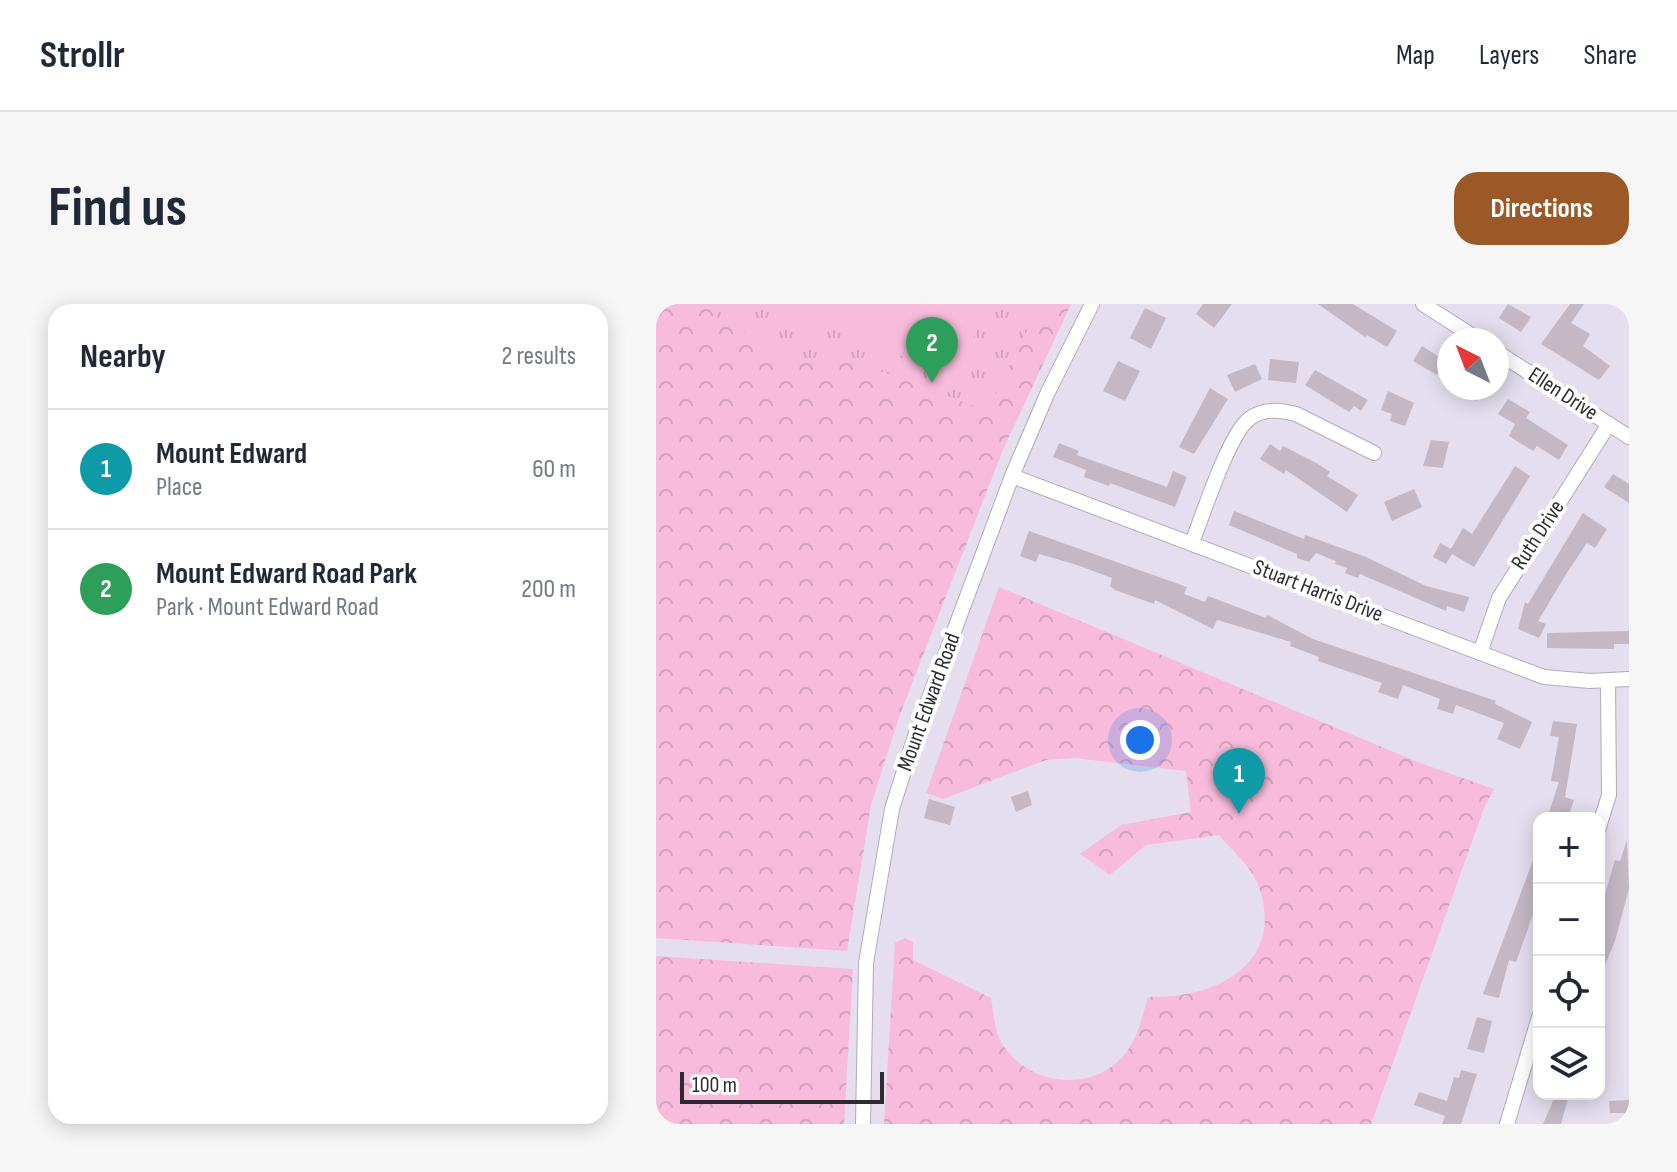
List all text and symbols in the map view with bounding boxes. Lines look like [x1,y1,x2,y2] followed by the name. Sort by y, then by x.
[40,33,125,78] text: Strollr
[1396,39,1435,72] text: Map
[1479,39,1539,72] text: Layers
[1583,39,1637,72] text: Share
[1454,172,1629,245] button: Directions
[48,175,187,242] text: Find us
[906,317,958,383] pin: 2
[1437,328,1509,400] north arrow
[80,336,166,377] text: Nearby
[502,341,576,372] text: 2 results
[1523,362,1603,426] street label: Ellen Drive
[156,436,307,472] text: Mount Edward
[101,454,111,485] text: 1
[532,454,576,485] text: 60 m
[156,472,203,503] text: Place
[1506,495,1570,575] street label: Ruth Drive
[1249,554,1387,628] street label: Stuart Harris Drive
[156,556,417,592] text: Mount Edward Road Park
[100,574,112,605] text: 2
[521,574,576,605] text: 200 m
[156,592,379,623] text: Park · Mount Edward Road
[892,629,966,775] street label: Mount Edward Road
[1120,720,1160,760] your location
[1213,748,1265,814] pin: 1
[1533,812,1605,1100] map controls
[1533,812,1605,884] button: +
[1533,884,1605,956] button: −
[1533,956,1605,1028] button: locate
[1533,1028,1605,1100] button: layers
[680,1068,884,1104] scale bar
[692,1072,737,1099] text: 100 m

